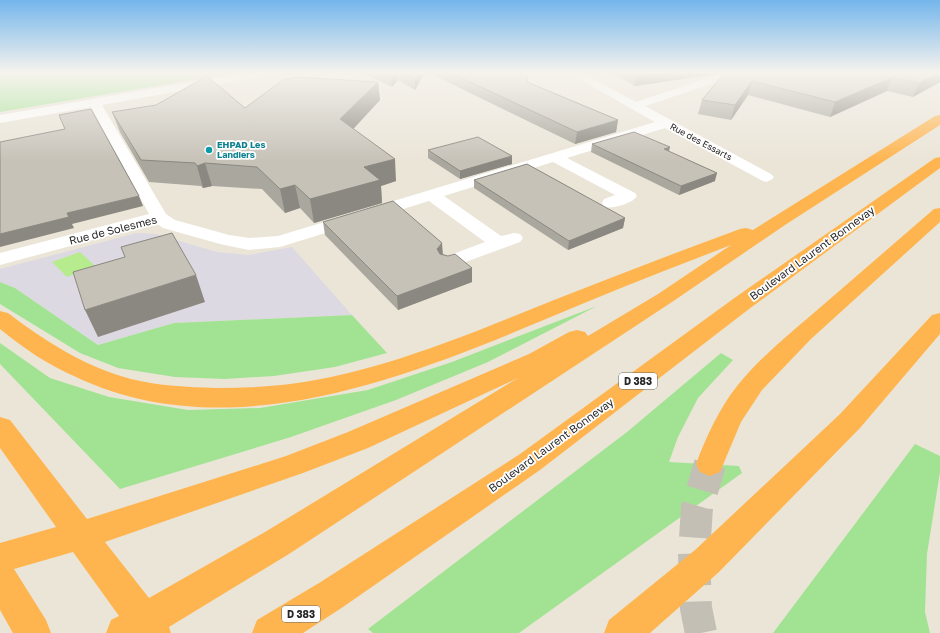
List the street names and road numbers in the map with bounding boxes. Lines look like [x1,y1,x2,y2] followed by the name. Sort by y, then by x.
[668,121,734,163] street label: Rue des Essarts
[747,203,877,302] street label: Boulevard Laurent Bonnevay
[68,212,158,247] street label: Rue de Solesmes
[619,373,657,389] road number: D 383
[486,395,616,494] street label: Boulevard Laurent Bonnevay
[282,606,320,622] road number: D 383

